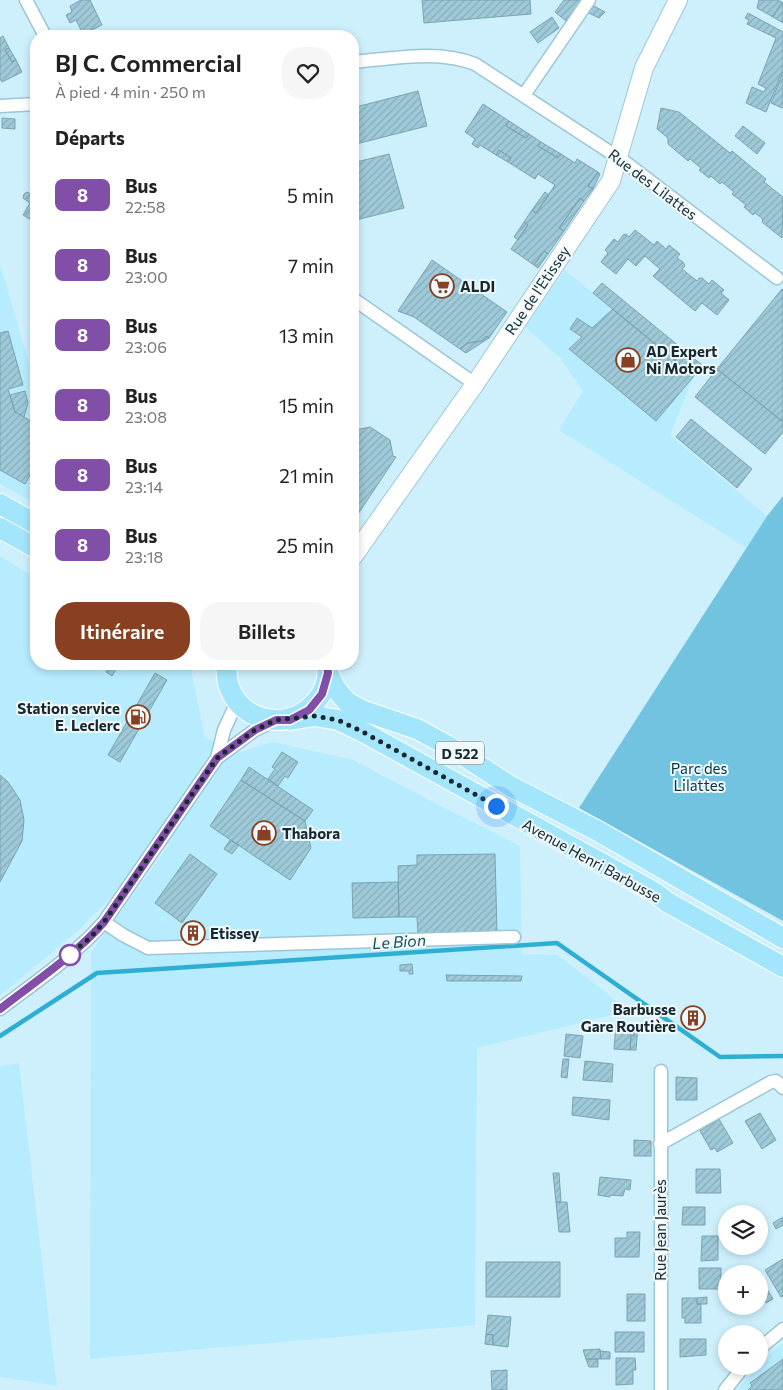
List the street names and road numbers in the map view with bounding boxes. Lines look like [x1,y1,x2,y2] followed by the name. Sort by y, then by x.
[605,145,701,223] street label: Rue des Lilattes
[501,242,573,338] street label: Rue de l'Etissey
[436,741,484,764] road number: D 522
[520,814,665,906] street label: Avenue Henri Barbusse
[651,1179,669,1281] street label: Rue Jean Jaurès

